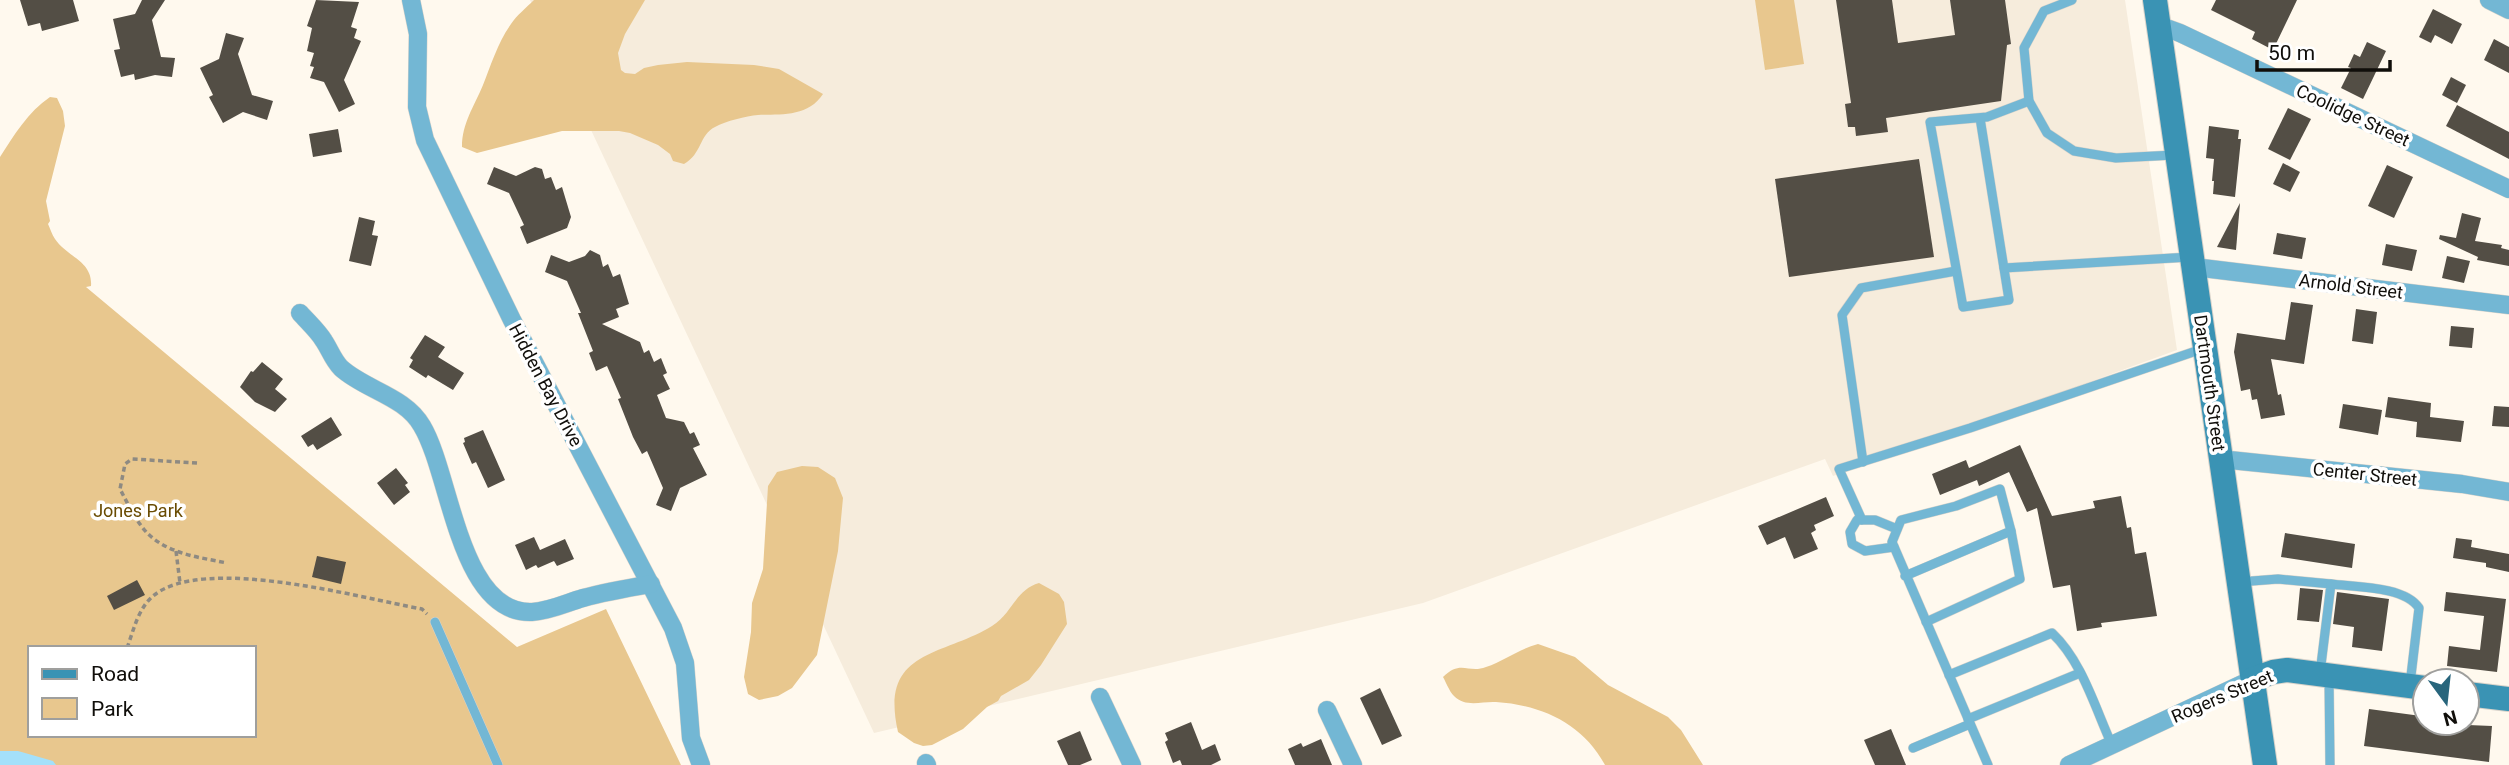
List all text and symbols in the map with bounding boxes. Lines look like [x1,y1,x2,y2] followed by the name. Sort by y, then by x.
[2257,28,2390,72] scale bar
[2268,41,2315,65] text: 50 m
[2293,80,2413,151] street label: Coolidge Street
[2298,269,2404,303] street label: Arnold Street
[2190,313,2230,453] street label: Dartmouth Street
[505,320,587,450] street label: Hidden Bay Drive
[2312,458,2418,490] street label: Center Street
[93,500,184,521] park label: Jones Park
[28,646,256,737] legend
[91,662,139,686] text: Road
[2168,665,2276,727] street label: Rogers Street
[2411,667,2481,737] north arrow
[91,697,134,721] text: Park
[2441,705,2460,731] text: N

